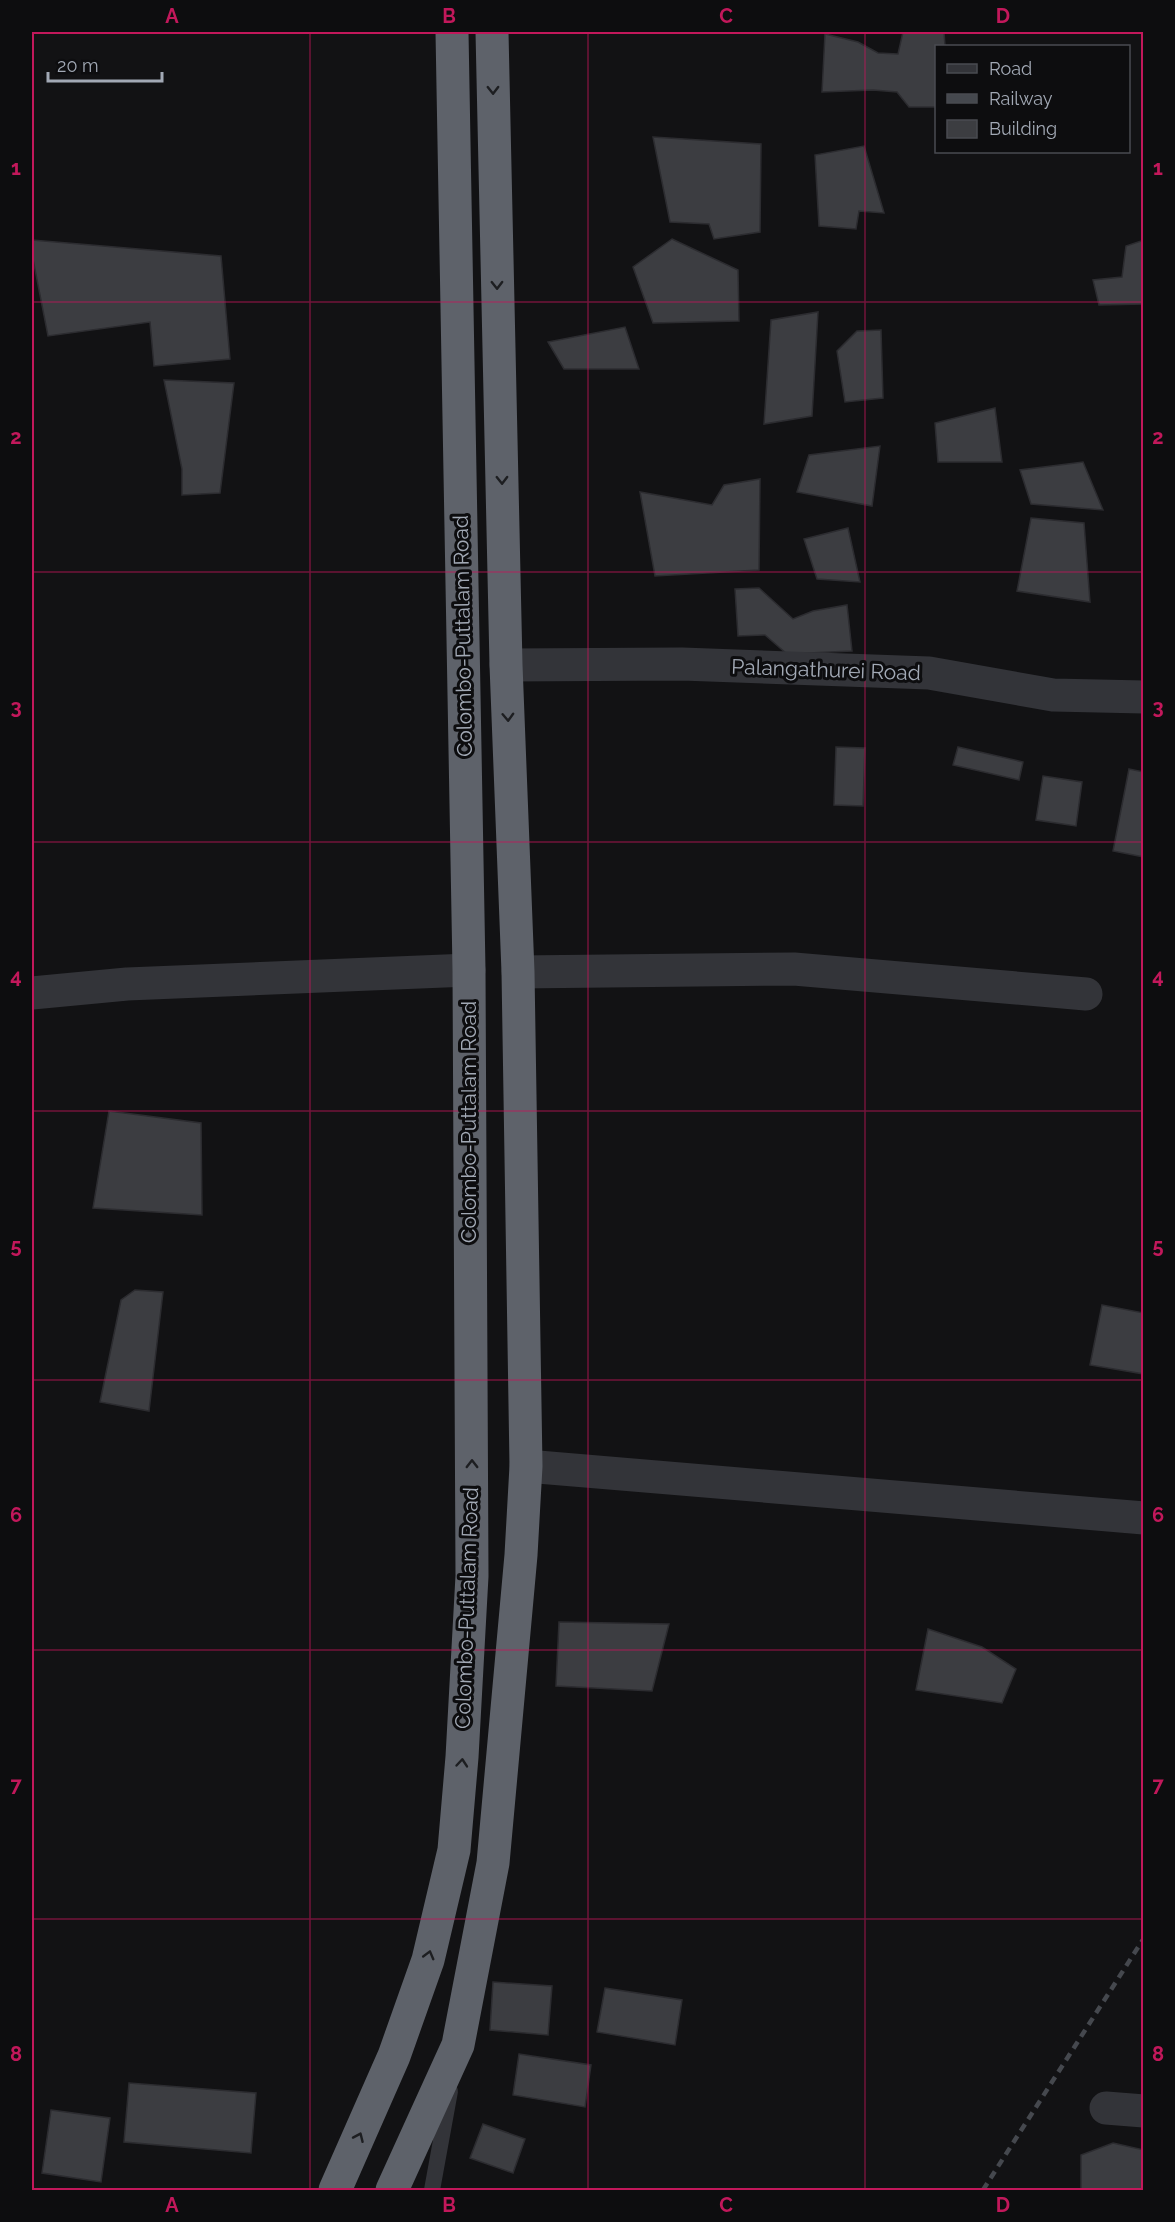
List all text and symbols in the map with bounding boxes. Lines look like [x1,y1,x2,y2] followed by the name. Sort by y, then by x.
[165,4,179,28] text: A
[442,4,456,28] text: B
[719,4,733,28] text: C
[996,4,1010,28] text: D
[48,45,162,83] scale bar
[935,45,1130,153] legend
[57,55,99,76] text: 20 m
[989,58,1032,79] text: Road
[487,85,499,94] one-way arrow
[989,88,1053,109] text: Railway
[989,118,1057,139] text: Building
[11,156,21,180] text: 1
[1153,156,1163,180] text: 1
[491,280,504,289] one-way arrow
[10,425,22,449] text: 2
[1152,425,1164,449] text: 2
[496,475,508,484] one-way arrow
[448,515,477,757] street label: Colombo-Puttalam Road
[731,654,921,685] street label: Palangathurei Road
[10,695,22,719] text: 3
[1152,695,1164,719] text: 3
[502,712,515,721] one-way arrow
[10,964,22,988] text: 4
[1152,964,1164,988] text: 4
[456,1001,481,1243] street label: Colombo-Puttalam Road
[10,1234,22,1258] text: 5
[1152,1234,1164,1258] text: 5
[465,1459,478,1468] one-way arrow
[450,1487,483,1729] street label: Colombo-Puttalam Road
[10,1503,22,1527] text: 6
[1152,1503,1164,1527] text: 6
[455,1759,468,1768] one-way arrow
[10,1773,22,1797] text: 7
[1152,1773,1164,1797] text: 7
[421,1950,434,1960] one-way arrow
[10,2042,22,2066] text: 8
[1152,2042,1164,2066] text: 8
[352,2132,364,2143] one-way arrow
[165,2193,179,2217] text: A
[442,2193,456,2217] text: B
[719,2193,733,2217] text: C
[996,2193,1010,2217] text: D

